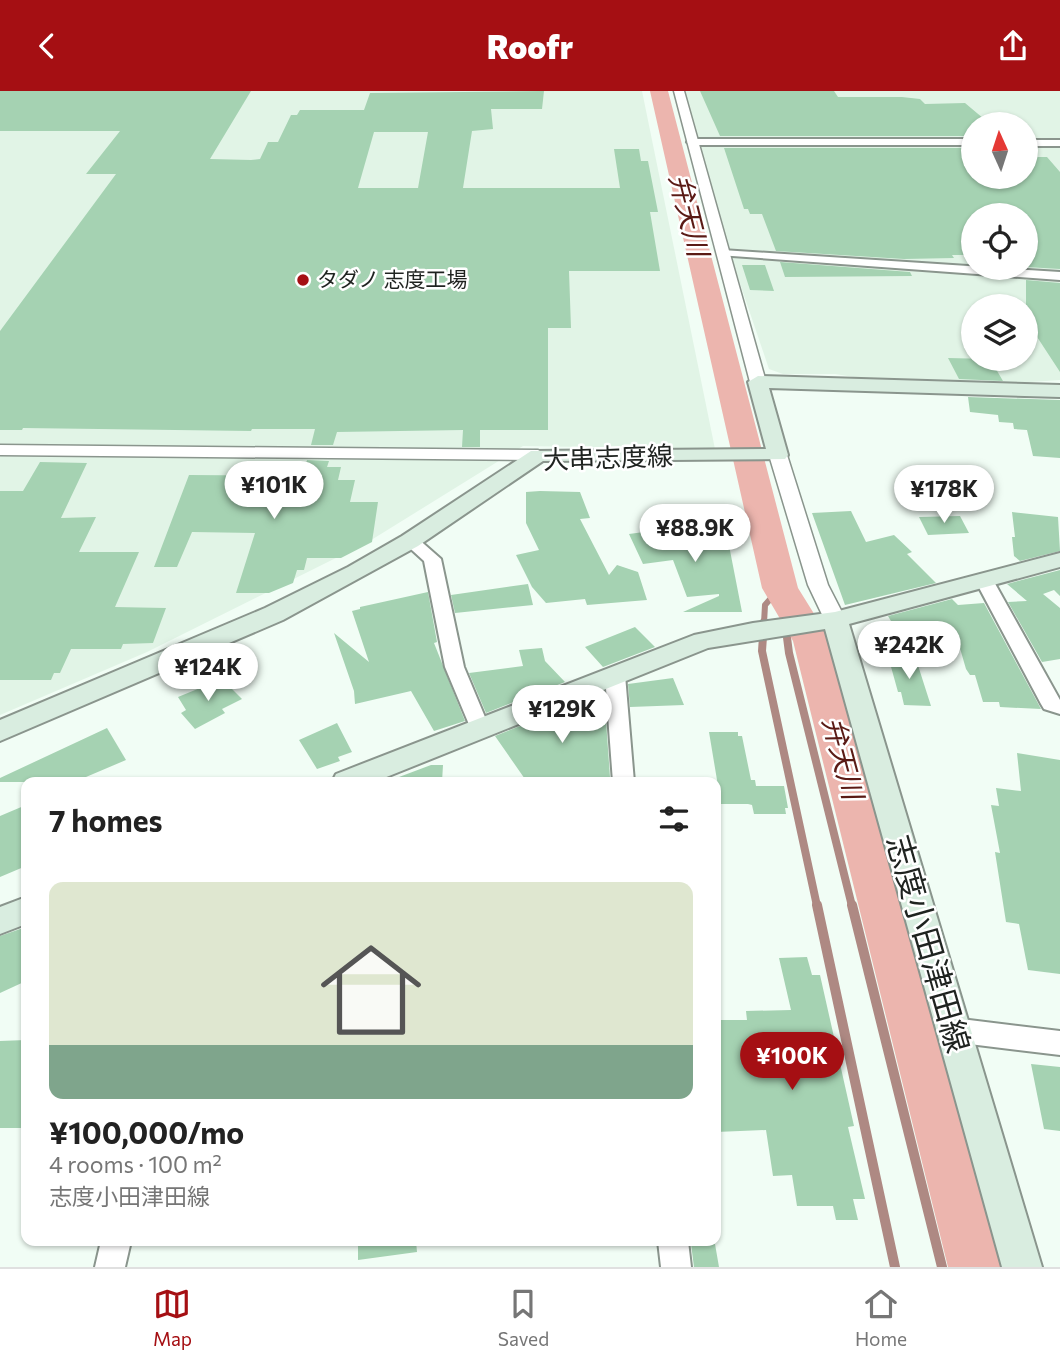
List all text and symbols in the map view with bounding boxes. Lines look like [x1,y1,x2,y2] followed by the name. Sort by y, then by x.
[487,26,573,66] text: Roofr
[28,27,66,65] icon: back
[994,27,1032,65] icon: share
[961,112,1038,189] north arrow
[961,112,1038,371] map controls
[663,170,717,263] water label: 弁天川
[961,203,1038,280] button: locate
[317,266,467,291] place label: タダノ 志度工場
[295,272,311,288] marker: タダノ 志度工場
[961,294,1038,371] button: layers
[542,439,673,474] street label: 大串志度線
[225,461,323,521] pin: ¥101K
[895,465,993,525] pin: ¥178K
[241,470,307,498] text: ¥101K
[910,474,978,502] text: ¥178K
[638,505,752,564] pin: ¥88.9K
[656,513,734,541] text: ¥88.9K
[860,621,958,681] pin: ¥242K
[874,630,944,658] text: ¥242K
[159,643,257,703] pin: ¥124K
[174,652,242,680] text: ¥124K
[513,685,611,745] pin: ¥129K
[528,694,596,722] text: ¥129K
[817,713,872,806] water label: 弁天川
[655,800,693,838] icon: filters
[49,801,162,838] text: 7 homes
[880,830,980,1057] street label: 志度小田津田線
[308,927,434,1053] icon: home
[743,1033,841,1092] pin: ¥100K
[756,1041,828,1069] text: ¥100K
[49,1113,244,1150] text: ¥100,000/mo
[49,1150,222,1178] text: 4 rooms · 100 m²
[49,1182,210,1210] text: 志度小田津田線
[153,1285,192,1350] tab: Map
[498,1285,549,1350] tab: Saved
[855,1285,907,1350] tab: Home

